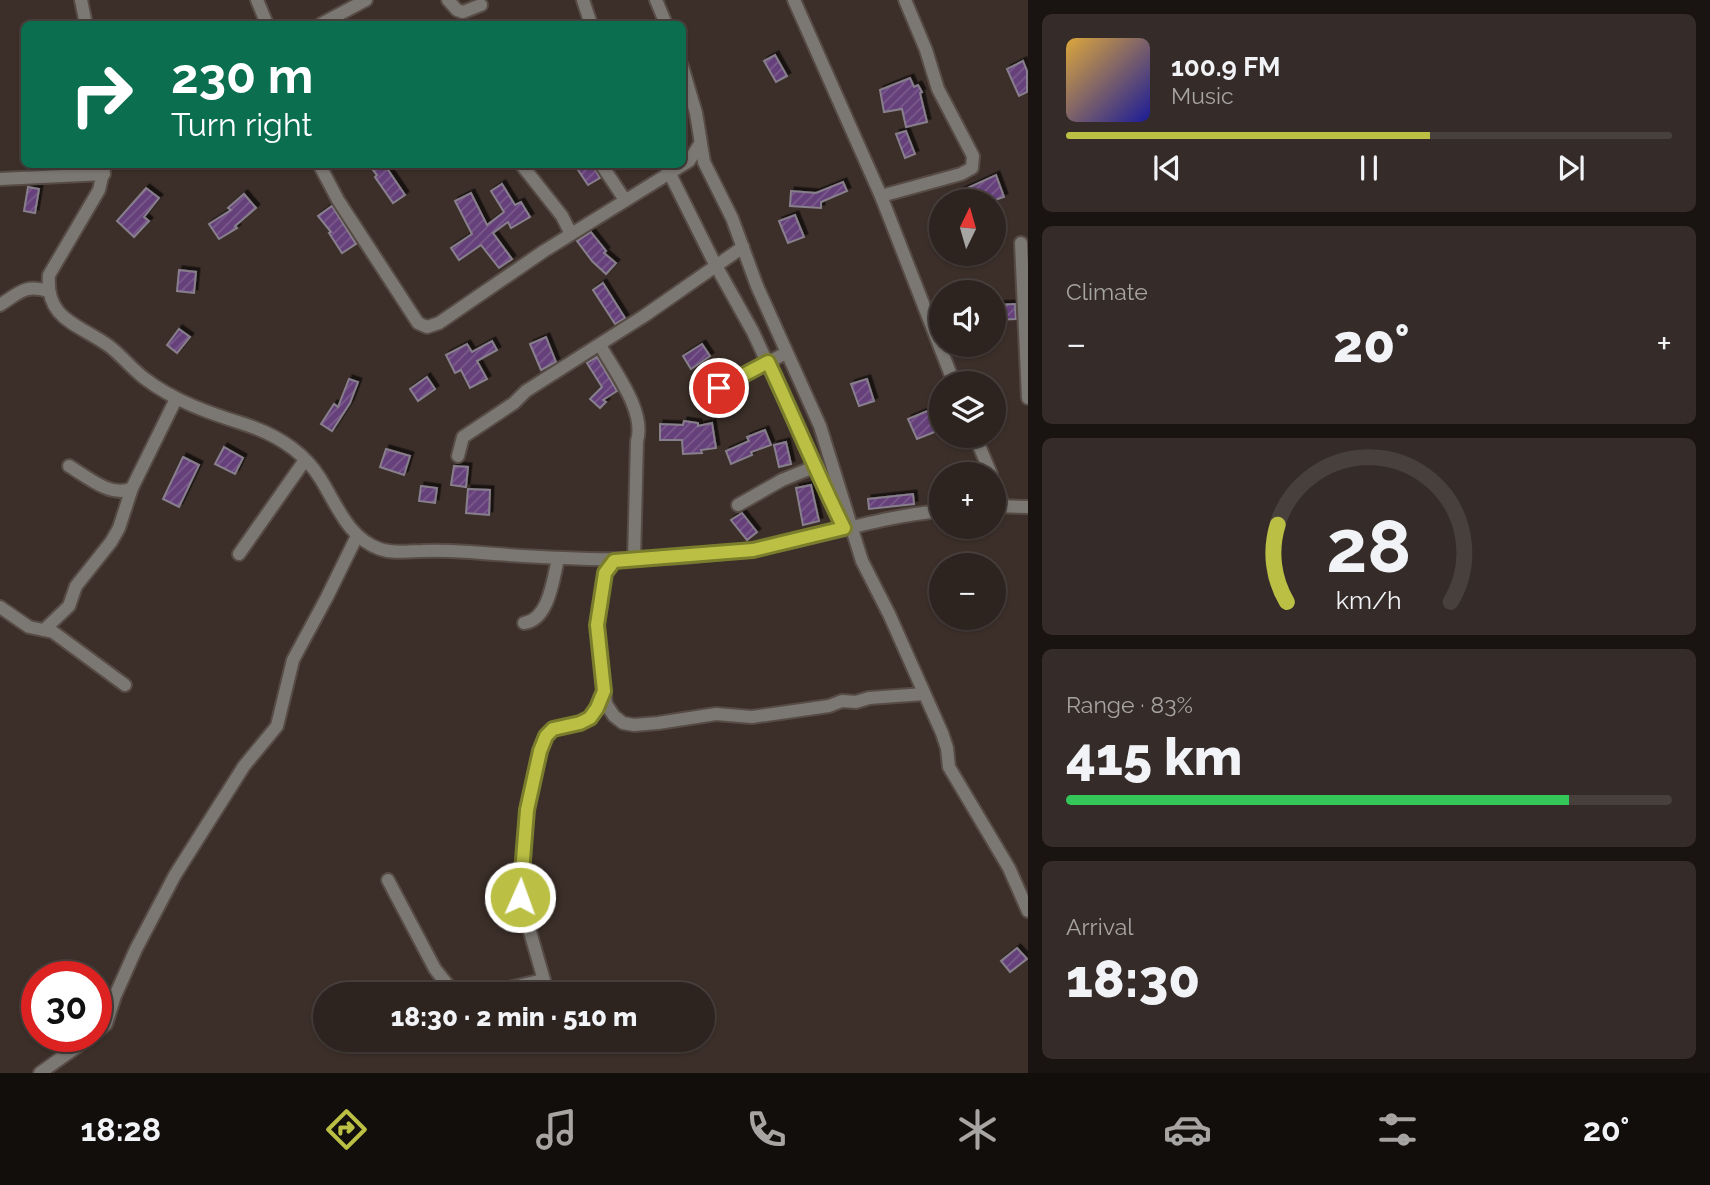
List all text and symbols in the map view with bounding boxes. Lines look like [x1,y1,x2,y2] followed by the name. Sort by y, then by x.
[171,47,313,104] text: 230 m
[56,49,147,140] icon: right
[1171,52,1281,82] text: 100.9 FM
[1171,82,1234,109] text: Music
[171,106,312,143] text: Turn right
[1148,149,1186,187] icon: previous
[1350,149,1388,187] icon: pause
[1552,149,1590,187] icon: next
[929,189,1006,266] north arrow
[929,189,1006,630] map controls
[1066,278,1148,305] text: Climate
[929,280,1006,357] button: sound
[1333,313,1410,374] text: 20°
[1066,321,1086,366] text: −
[1656,321,1672,366] text: +
[689,358,749,418] pin
[700,369,738,407] icon: arrive
[929,371,1006,448] button: layers
[929,462,1006,539] button: +
[1326,505,1412,590] text: 28
[929,553,1006,630] button: −
[1336,585,1402,615] text: km/h
[1066,691,1193,718] text: Range · 83%
[1066,726,1242,787] text: 415 km
[483,860,557,934] position arrow
[1066,913,1133,940] text: Arrival
[1066,948,1200,1009] text: 18:30
[21,961,112,1052] speed limit sign: 30
[391,1002,637,1032] text: 18:30 · 2 min · 510 m
[322,1105,371,1154] icon: directions
[532,1105,581,1154] icon: music
[742,1105,791,1154] icon: phone
[953,1105,1002,1154] icon: climate
[1163,1105,1212,1154] icon: car
[1373,1105,1422,1154] icon: filters
[81,1111,161,1148] text: 18:28
[1583,1111,1629,1148] text: 20°

